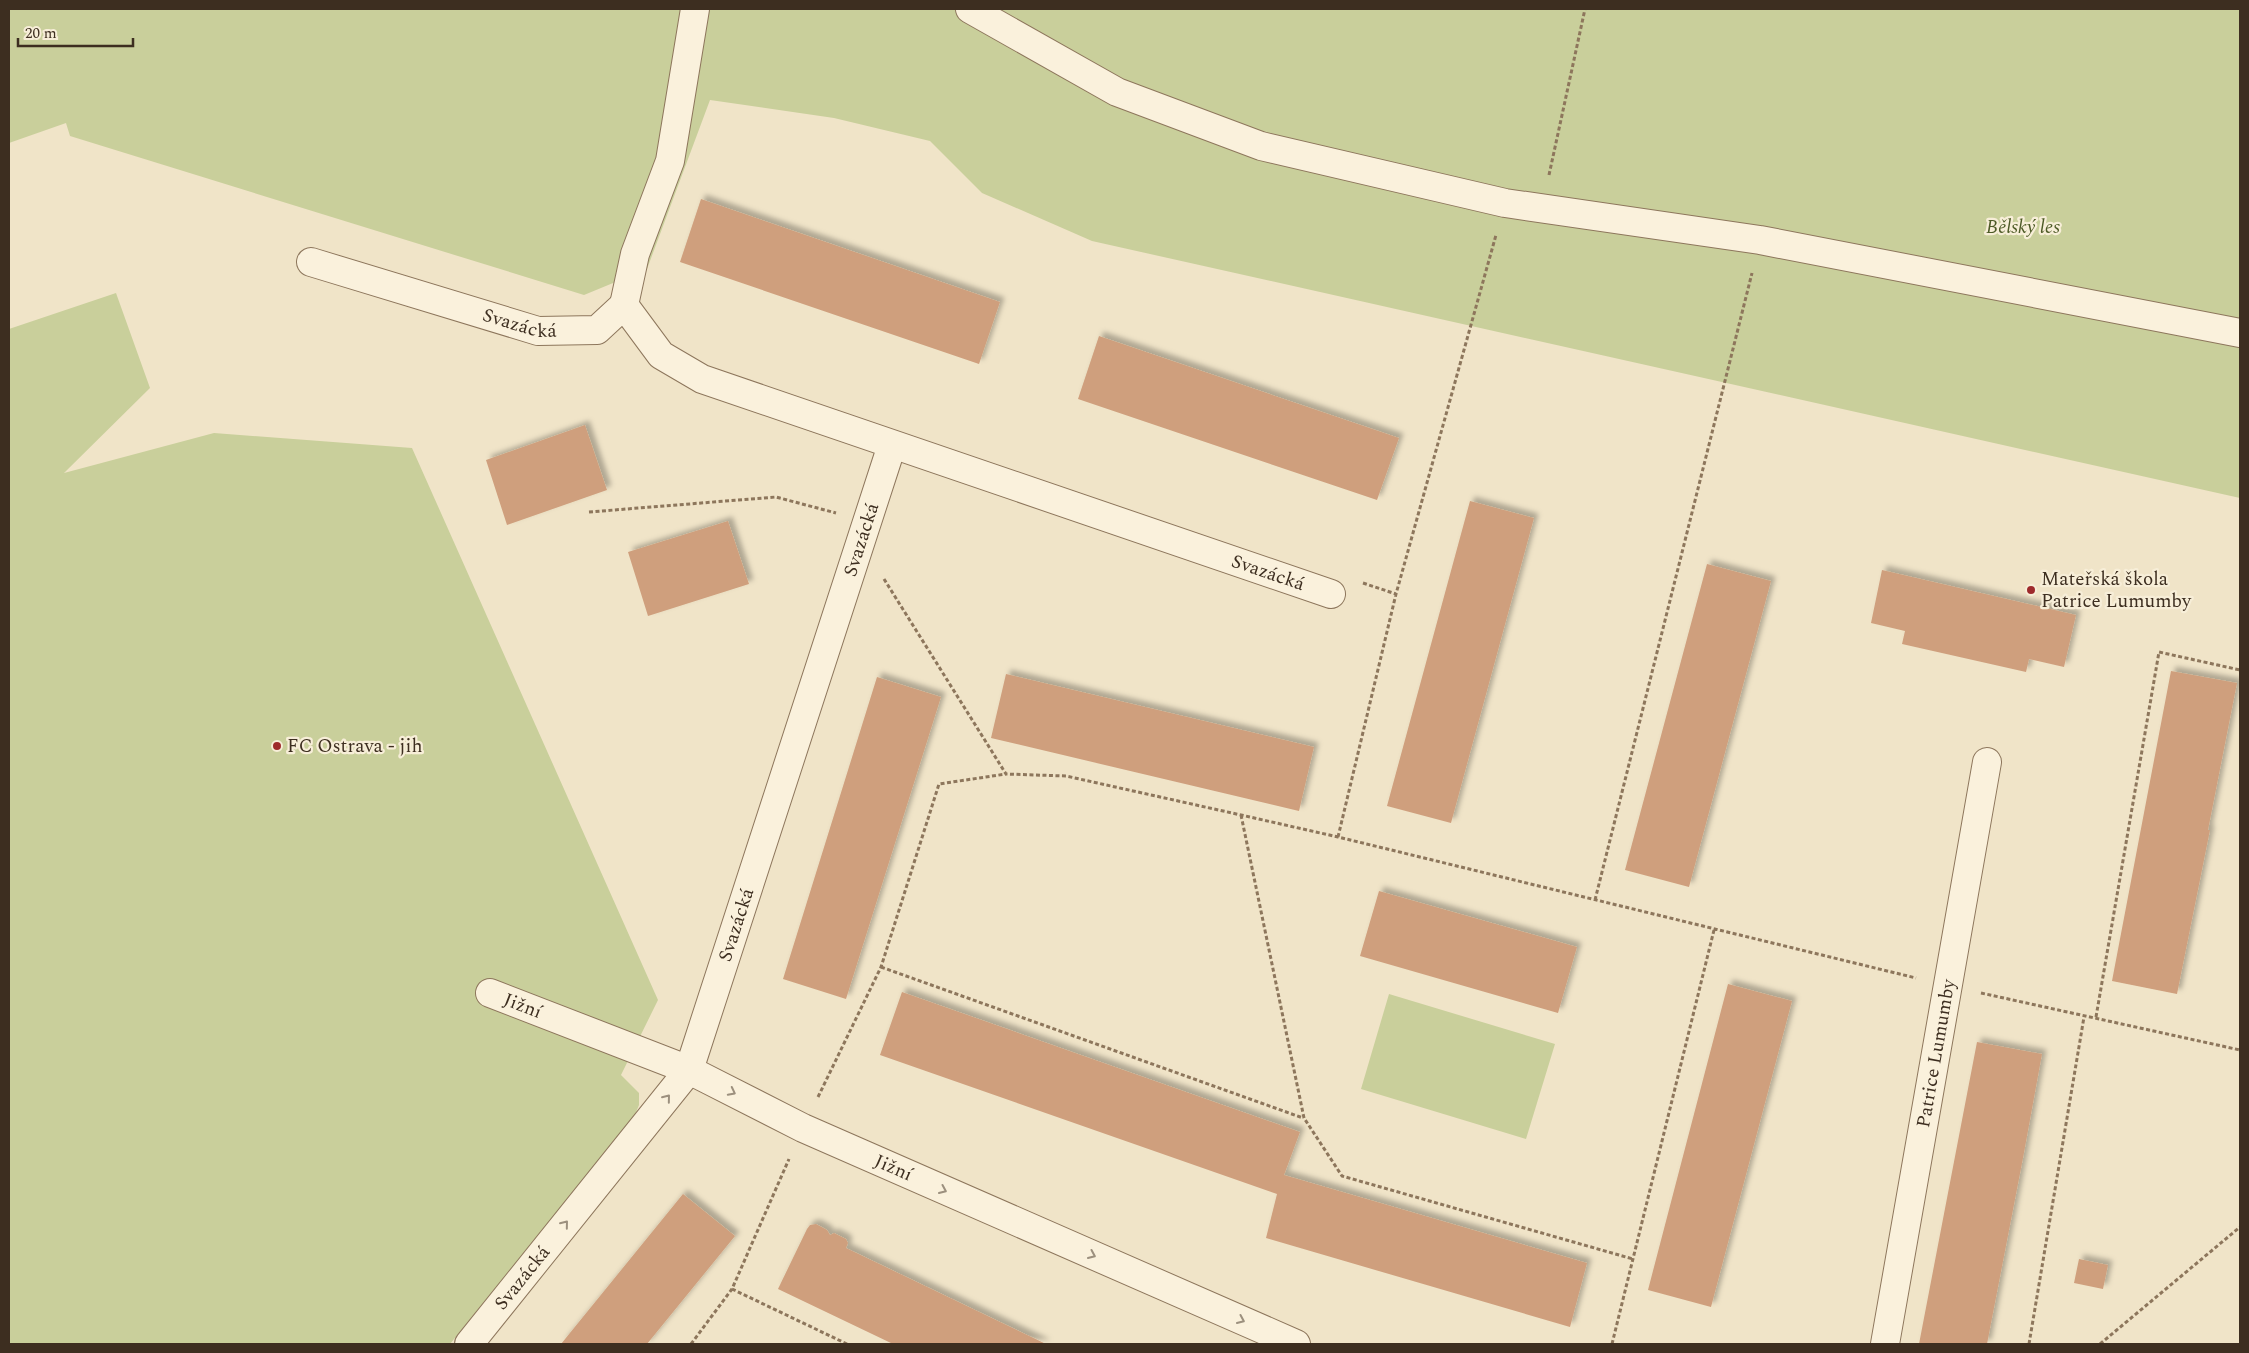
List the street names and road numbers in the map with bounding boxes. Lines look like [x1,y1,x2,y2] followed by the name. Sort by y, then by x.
[479,300,558,346] street label: Svazácká
[836,498,887,580] street label: Svazácká
[1227,546,1309,599] street label: Svazácká
[711,884,762,965] street label: Svazácká
[1909,976,1963,1130] street label: Patrice Lumumby
[499,985,547,1027] street label: Jižní
[870,1146,918,1189] street label: Jižní
[487,1238,558,1316] street label: Svazácká

